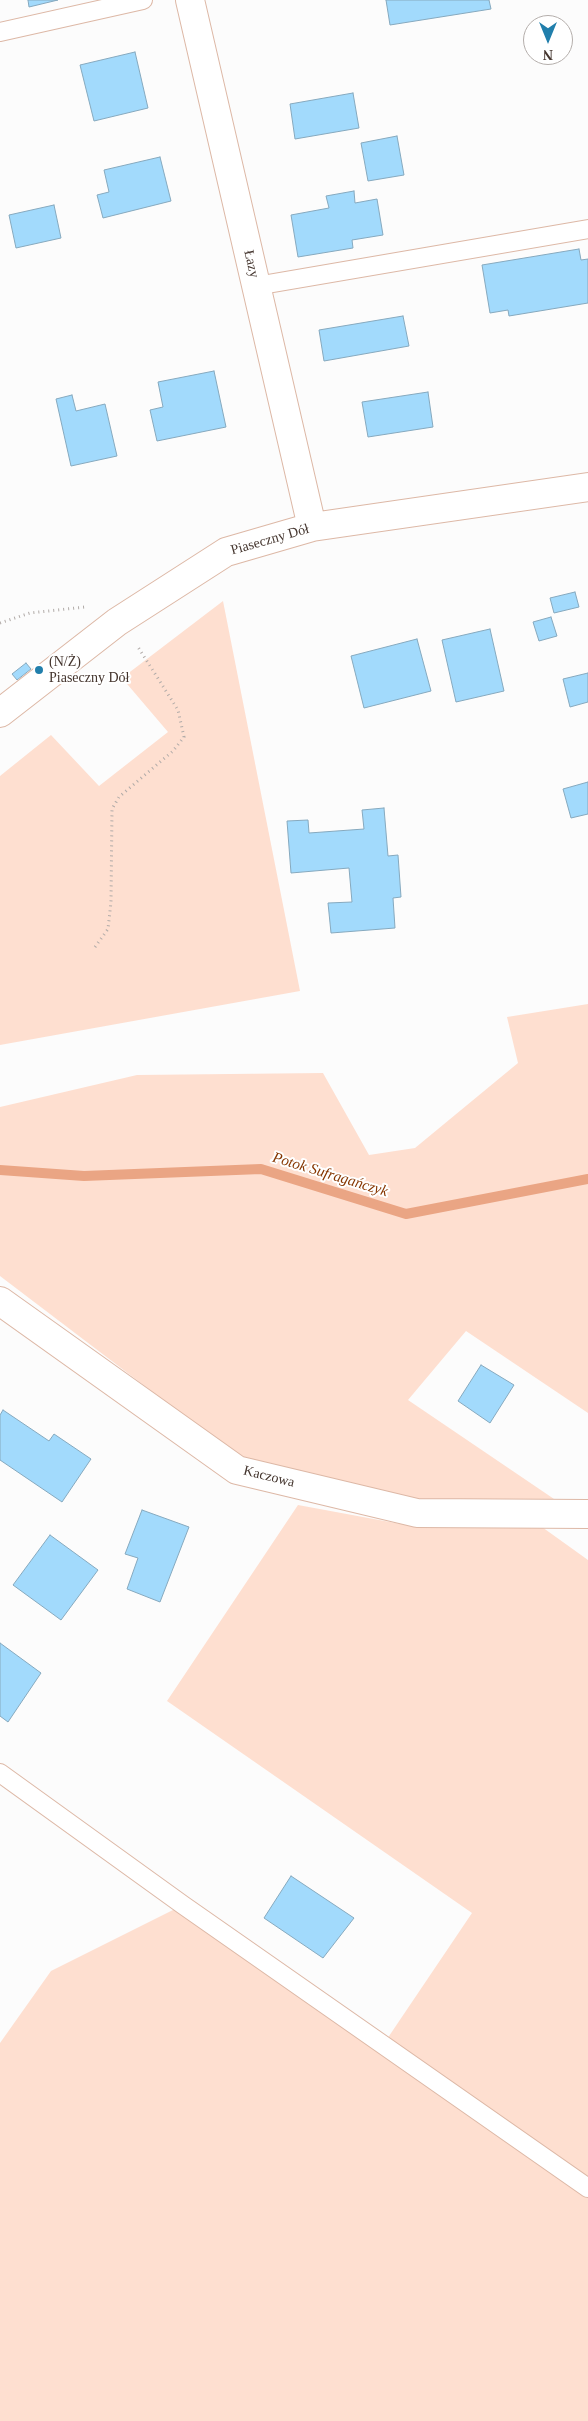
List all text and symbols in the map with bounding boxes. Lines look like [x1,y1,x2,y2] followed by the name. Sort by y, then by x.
[523,15,573,65] north arrow
[543,47,553,62] text: N
[240,248,262,280] street label: Łazy
[229,521,311,559] street label: Piaseczny Dół
[49,654,129,686] place label: (N/Ż) Piaseczny Dół
[33,664,45,676] marker: (N/Ż) Piaseczny Dół
[270,1149,390,1201] water label: Potok Sufragańczyk
[242,1463,296,1491] street label: Kaczowa

